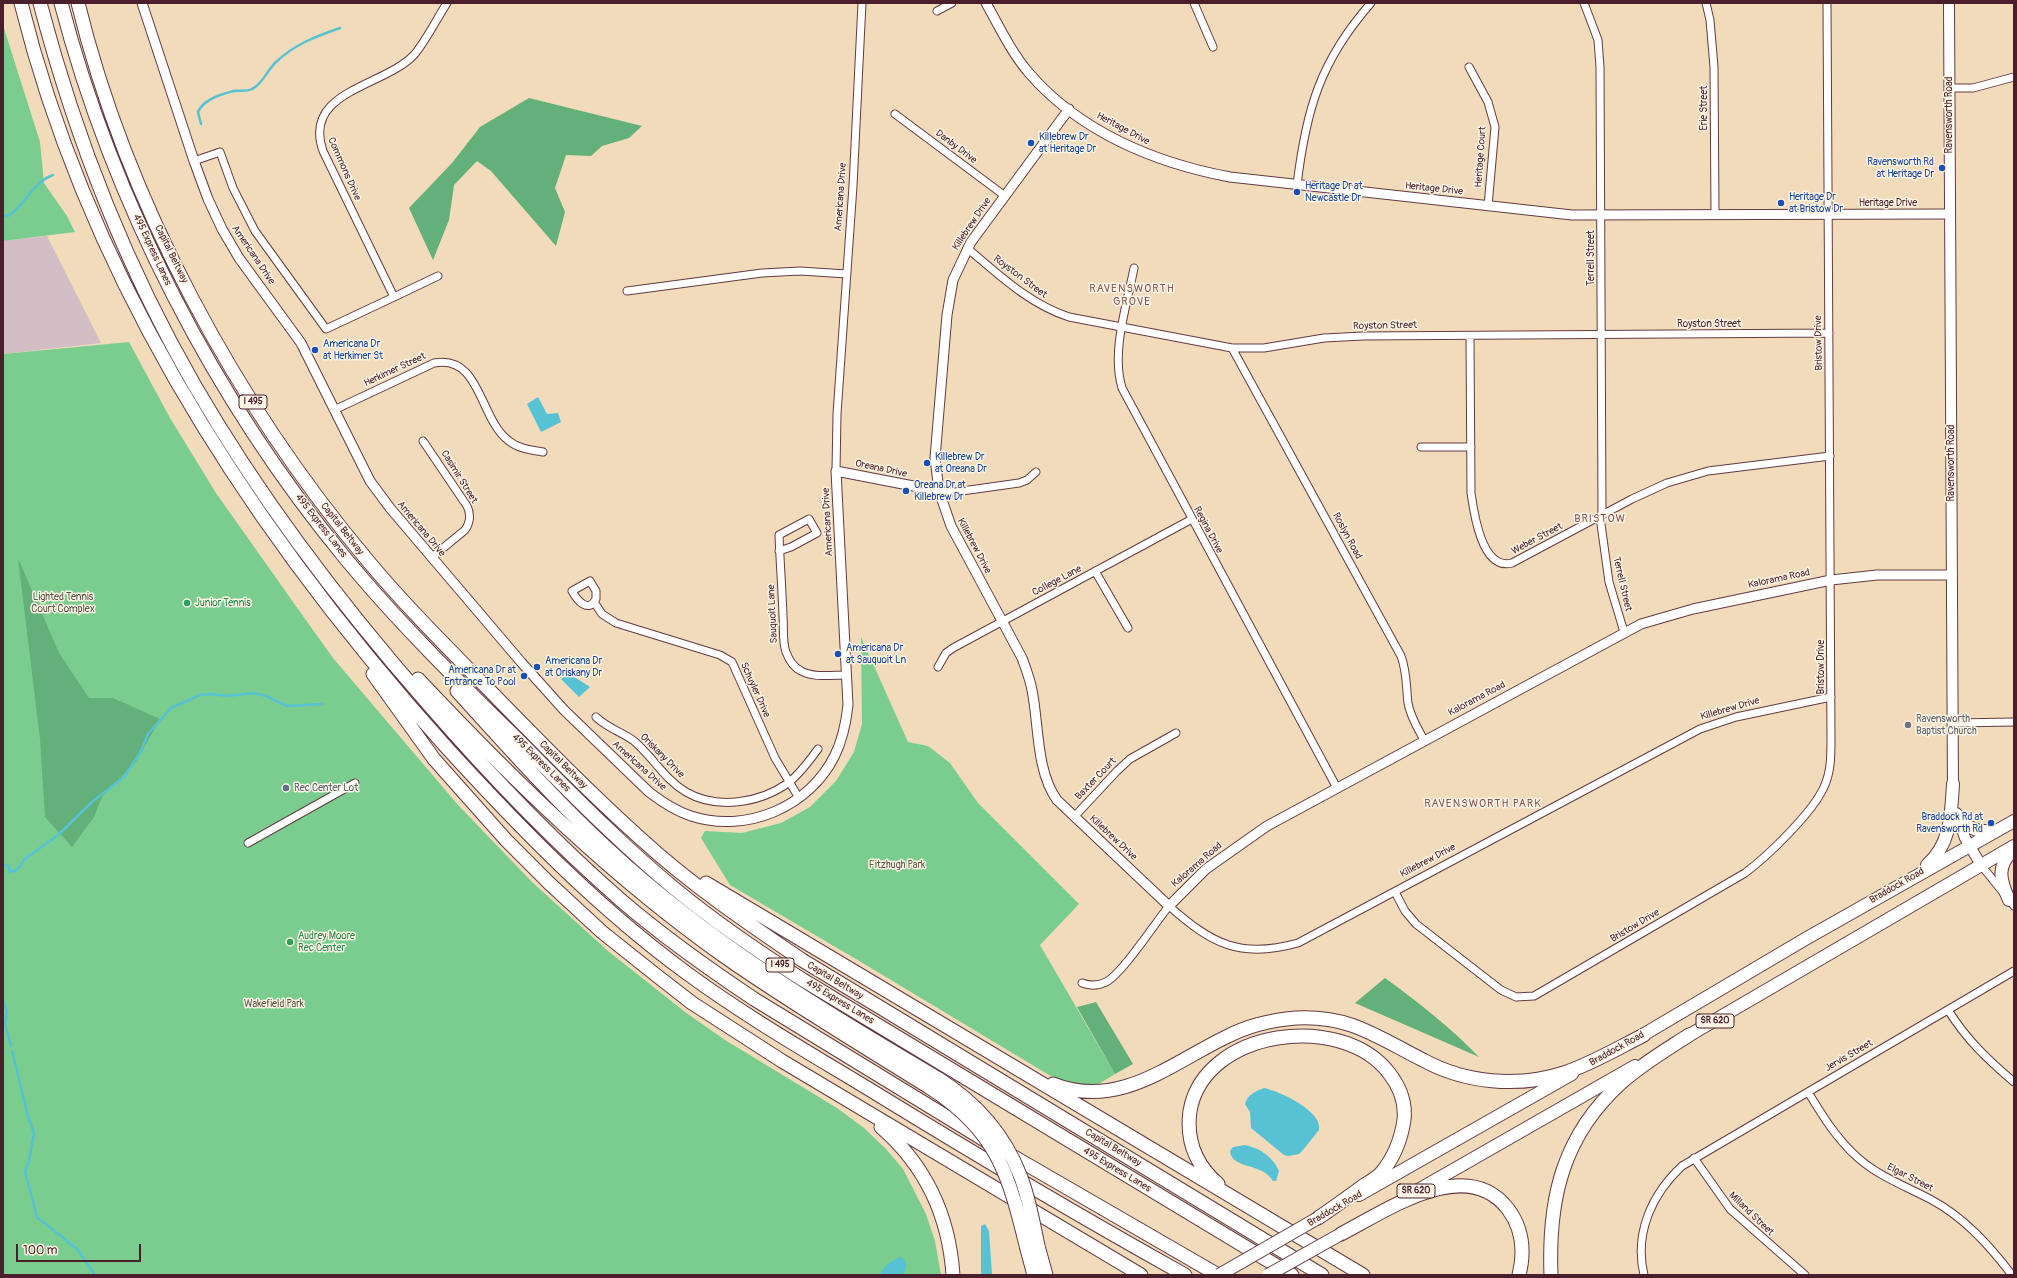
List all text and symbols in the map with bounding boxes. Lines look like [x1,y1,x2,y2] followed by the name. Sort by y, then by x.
[1943,77,1955,153] street label: Ravensworth Road
[1698,86,1710,130] street label: Erie Street
[1094,110,1152,148] street label: Heritage Drive
[1473,126,1489,188] street label: Heritage Court
[933,127,979,167] street label: Danby Drive
[1039,131,1096,154] place label: Killebrew Dr at Heritage Dr
[325,136,363,202] street label: Commons Drive
[1026,138,1036,148] marker: Killebrew Dr at Heritage Dr
[1867,156,1934,180] place label: Ravensworth Rd at Heritage Dr
[833,162,849,232] street label: Americana Drive
[1937,163,1947,173] marker: Ravensworth Rd at Heritage Dr
[1305,180,1362,204] place label: Heritage Dr at Newcastle Dr
[1404,180,1464,198] street label: Heritage Drive
[1292,187,1302,197] marker: Heritage Dr at Newcastle Dr
[1789,191,1843,214] place label: Heritage Dr at Bristow Dr
[950,195,994,253] street label: Killebrew Drive
[1859,197,1917,209] street label: Heritage Drive
[1776,198,1786,208] marker: Heritage Dr at Bristow Dr
[130,212,174,288] street label: 495 Express Lanes
[152,223,190,285] street label: Capital Beltway
[229,223,277,287] street label: Americana Drive
[1585,230,1597,286] street label: Terrell Street
[991,253,1049,301] street label: Royston Street
[1089,282,1175,308] district label: RAVENSWORTH GROVE
[1813,315,1825,371] street label: Bristow Drive
[1677,318,1741,330] street label: Royston Street
[1353,319,1417,333] street label: Royston Street
[323,338,383,362] place label: Americana Dr at Herkimer St
[310,345,320,355] marker: Americana Dr at Herkimer St
[362,350,428,390] street label: Herkimer Street
[239,395,267,409] road number: I 495
[1945,425,1957,501] street label: Ravensworth Road
[438,448,480,506] street label: Casimir Street
[935,451,987,474] place label: Killebrew Dr at Oreana Dr
[854,458,908,480] street label: Oreana Drive
[922,458,932,468] marker: Killebrew Dr at Oreana Dr
[914,479,966,502] place label: Oreana Dr at Killebrew Dr
[901,486,911,496] marker: Oreana Dr at Killebrew Dr
[820,487,836,557] street label: Americana Drive
[292,492,350,560] street label: 495 Express Lanes
[394,499,448,559] street label: Americana Drive
[318,500,366,558] street label: Capital Beltway
[1191,505,1225,555] street label: Regina Drive
[1330,511,1364,561] street label: Roslyn Road
[1574,512,1626,526] district label: BRISTOW
[954,516,994,576] street label: Killebrew Drive
[1509,521,1565,557] street label: Weber Street
[1610,555,1634,613] street label: Terrell Street
[1030,563,1084,599] street label: College Lane
[1747,567,1811,591] street label: Kalorama Road
[765,584,781,644] street label: Sauquoit Lane
[31,591,95,614] park label: Lighted Tennis Court Complex
[195,597,251,609] place label: Junior Tennis
[182,598,192,608] marker: Junior Tennis
[1815,639,1827,695] street label: Bristow Drive
[846,642,906,666] place label: Americana Dr at Sauquoit Ln
[833,649,843,659] marker: Americana Dr at Sauquoit Ln
[545,655,602,678] place label: Americana Dr at Oriskany Dr
[737,660,773,720] street label: Schuyler Drive
[532,662,542,672] marker: Americana Dr at Oriskany Dr
[444,664,516,688] place label: Americana Dr at Entrance To Pool
[519,671,529,681] marker: Americana Dr at Entrance To Pool
[1446,679,1508,719] street label: Kalorama Road
[1699,695,1761,723] street label: Killebrew Drive
[1916,713,1977,736] place label: Ravensworth Baptist Church
[1903,720,1913,730] marker: Ravensworth Baptist Church
[509,731,573,795] street label: 495 Express Lanes
[637,731,687,781] street label: Oriskany Drive
[536,738,590,792] street label: Capital Beltway
[609,739,669,793] street label: Americana Drive
[1073,755,1119,803] street label: Baxter Court
[294,782,358,794] place label: Rec Center Lot
[281,783,291,793] marker: Rec Center Lot
[1424,797,1542,811] district label: RAVENSWORTH PARK
[1916,811,1983,834] place label: Braddock Rd at Ravensworth Rd
[1087,813,1139,863] street label: Killebrew Drive
[1986,818,1996,828] marker: Braddock Rd at Ravensworth Rd
[1169,840,1225,890] street label: Kalorama Road
[1398,841,1458,881] street label: Killebrew Drive
[869,859,925,871] park label: Fitzhugh Park
[1868,866,1926,906] street label: Braddock Road
[1608,907,1662,945] street label: Bristow Drive
[298,930,355,954] place label: Audrey Moore Rec Center
[285,937,295,947] marker: Audrey Moore Rec Center
[766,958,794,972] road number: I 495
[805,960,865,1002] street label: Capital Beltway
[804,977,876,1027] street label: 495 Express Lanes
[244,998,304,1010] park label: Wakefield Park
[1696,1014,1734,1028] road number: SR 620
[1587,1029,1647,1069] street label: Braddock Road
[1823,1037,1875,1075] street label: Jervis Street
[1083,1127,1143,1169] street label: Capital Beltway
[1081,1145,1153,1195] street label: 495 Express Lanes
[1885,1161,1935,1195] street label: Elgar Street
[1397,1184,1435,1198] road number: SR 620
[1306,1189,1364,1229] street label: Braddock Road
[1726,1190,1776,1238] street label: Milland Street
[18,1236,143,1262] scale bar
[23,1243,57,1258] text: 100 m

